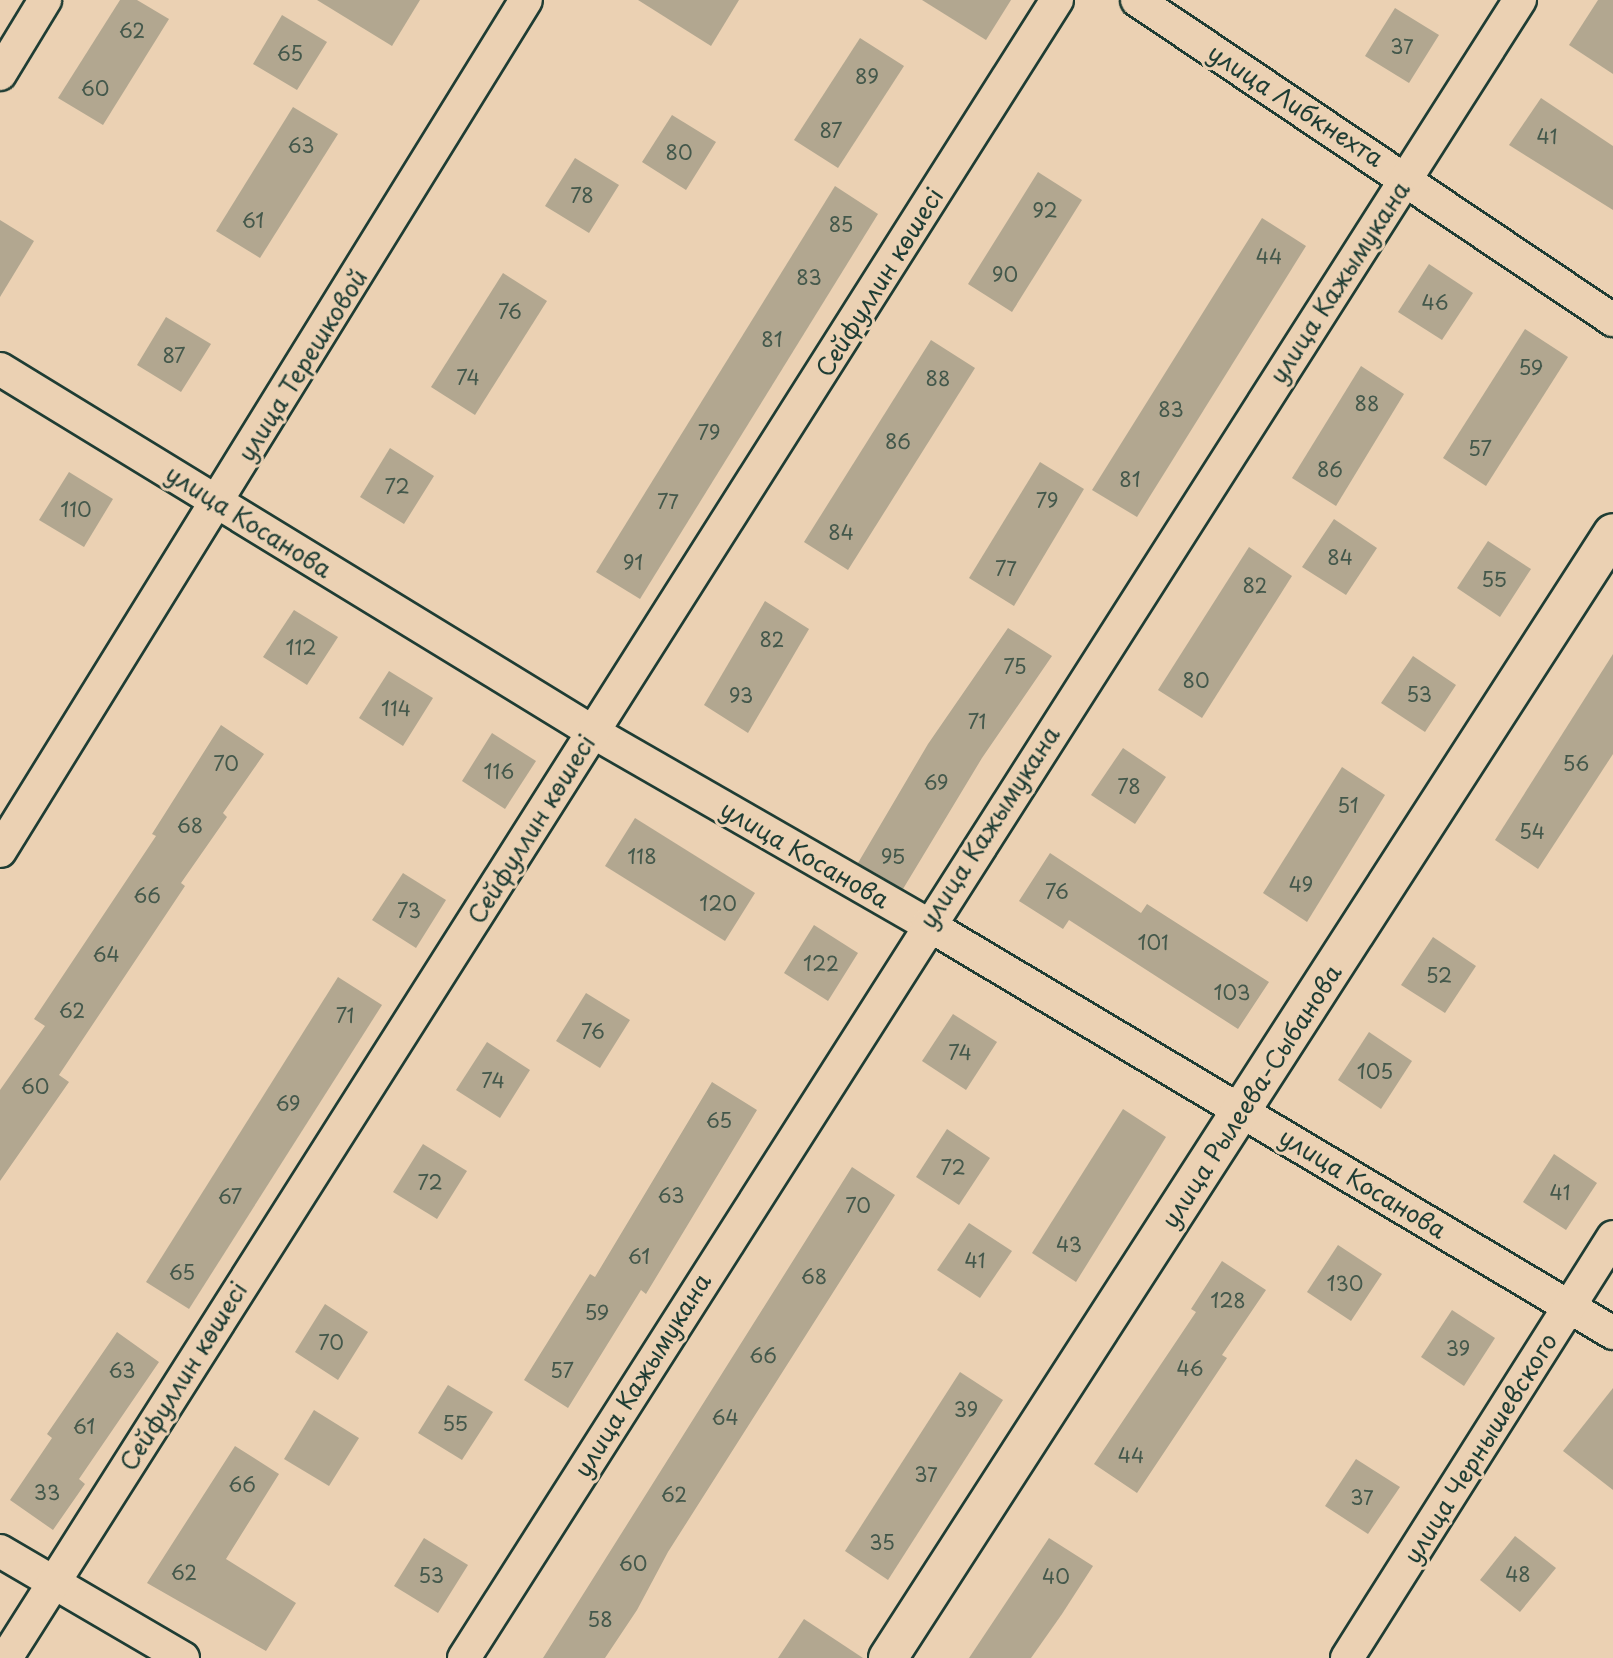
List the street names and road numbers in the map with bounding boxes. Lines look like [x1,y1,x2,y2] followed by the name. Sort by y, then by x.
[1202,37,1390,173] street label: улица Либкнехта
[1263,176,1415,388] street label: улица Кажымукана
[809,182,949,382] street label: Сейфуллин көшесі
[231,263,373,467] street label: улица Терешковой
[160,458,338,584] street label: улица Косанова
[913,721,1065,933] street label: улица Кажымукана
[461,729,601,929] street label: Сейфуллин көшесі
[715,794,895,914] street label: улица Косанова
[1155,959,1347,1233] street label: улица Рылеева-Сыбанова
[1274,1121,1452,1245] street label: улица Косанова
[567,1268,717,1482] street label: улица Кажымукана
[113,1276,253,1476] street label: Сейфуллин көшесі
[1397,1327,1563,1569] street label: улица Чернышевского

